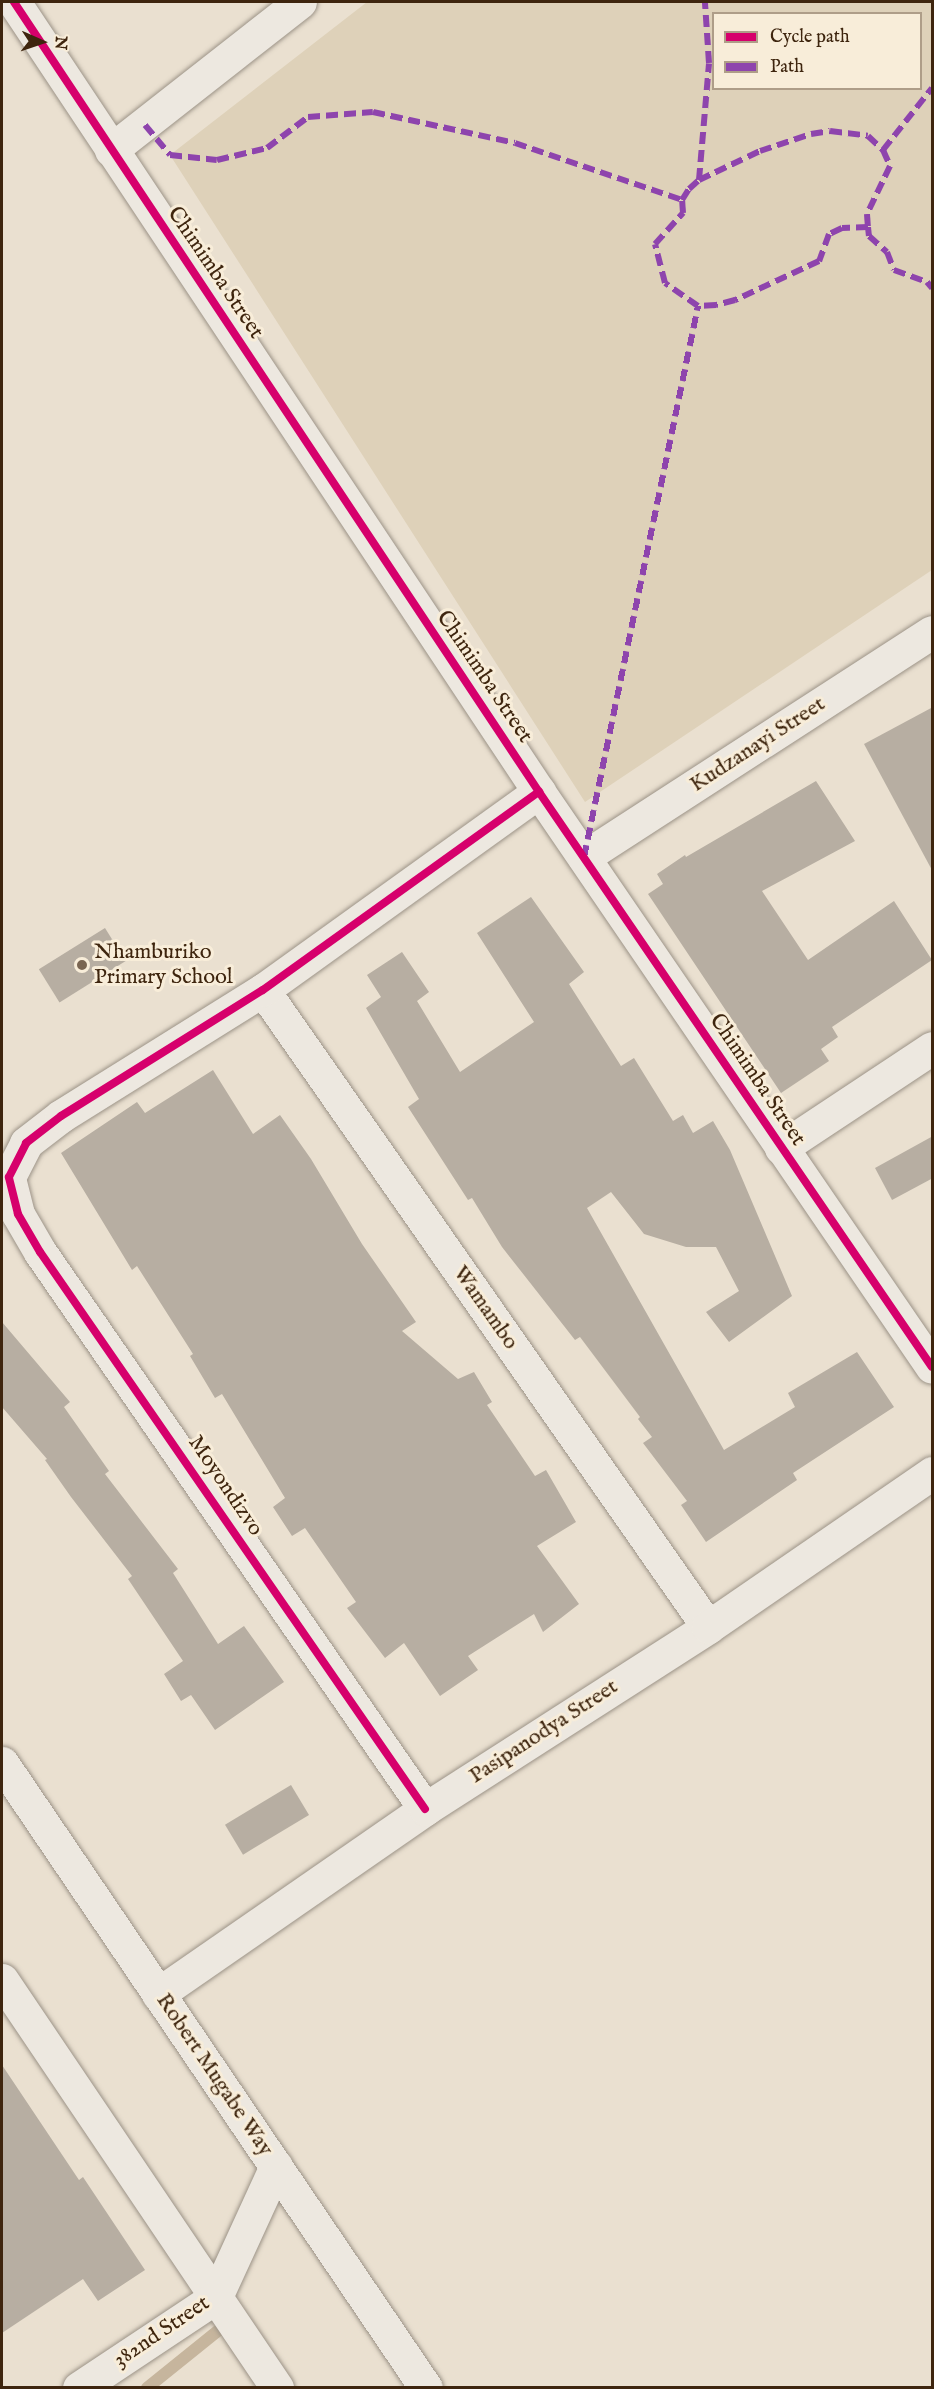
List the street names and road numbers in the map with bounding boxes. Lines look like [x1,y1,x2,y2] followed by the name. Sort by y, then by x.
[161,202,269,344] street label: Chimimba Street
[430,606,538,748] street label: Chimimba Street
[685,691,831,799] street label: Kudzanayi Street
[703,1009,811,1151] street label: Chimimba Street
[447,1261,523,1355] street label: Wamambo
[182,1431,268,1541] street label: Moyondizvo
[465,1674,623,1790] street label: Pasipanodya Street
[150,1989,278,2161] street label: Robert Mugabe Way
[109,2290,215,2374] street label: 382nd Street

